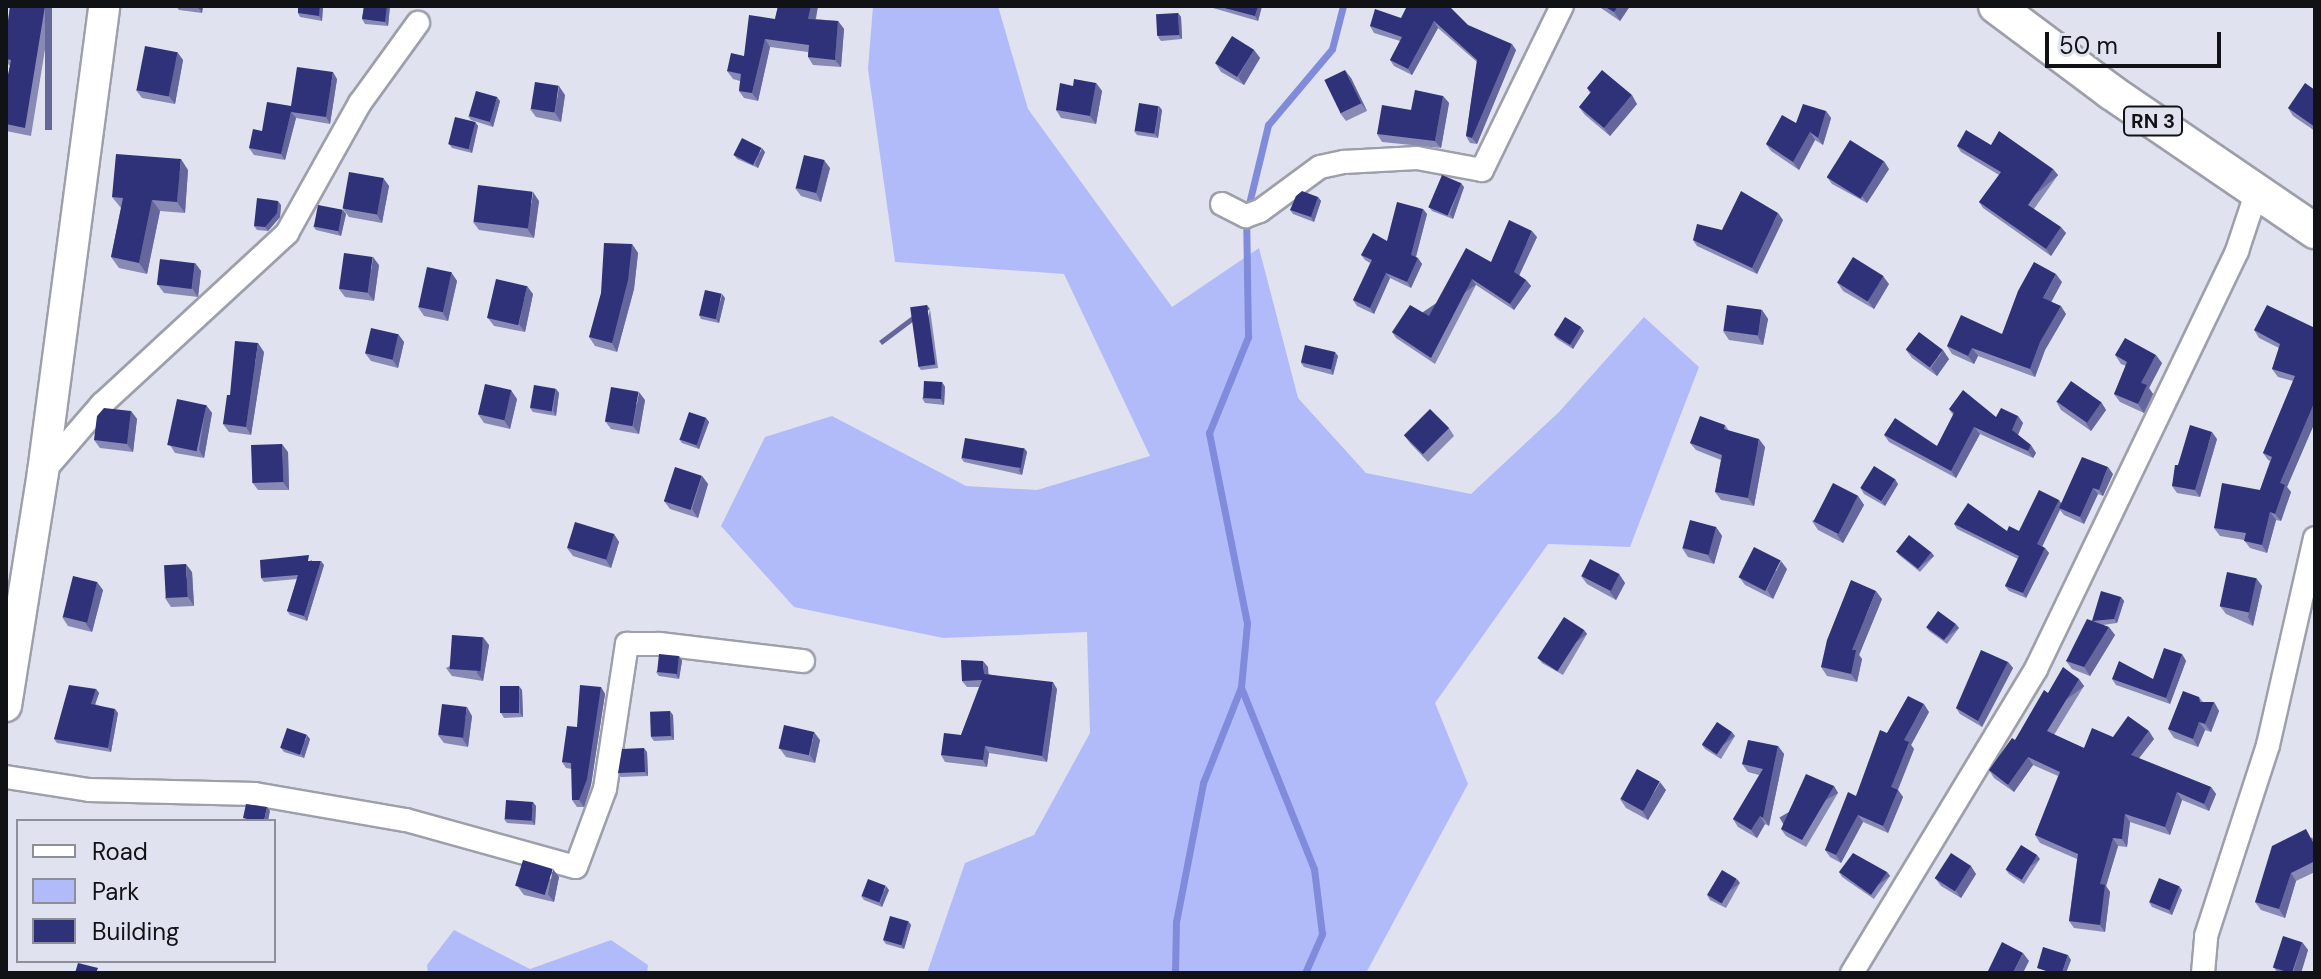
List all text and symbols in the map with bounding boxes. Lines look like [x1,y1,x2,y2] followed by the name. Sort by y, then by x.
[2049,16,2225,66] scale bar
[2059,30,2118,61] text: 50 m
[2123,105,2183,137] road number: RN 3
[16,819,276,963] legend
[92,836,148,867] text: Road
[92,876,139,907] text: Park
[92,916,179,947] text: Building

